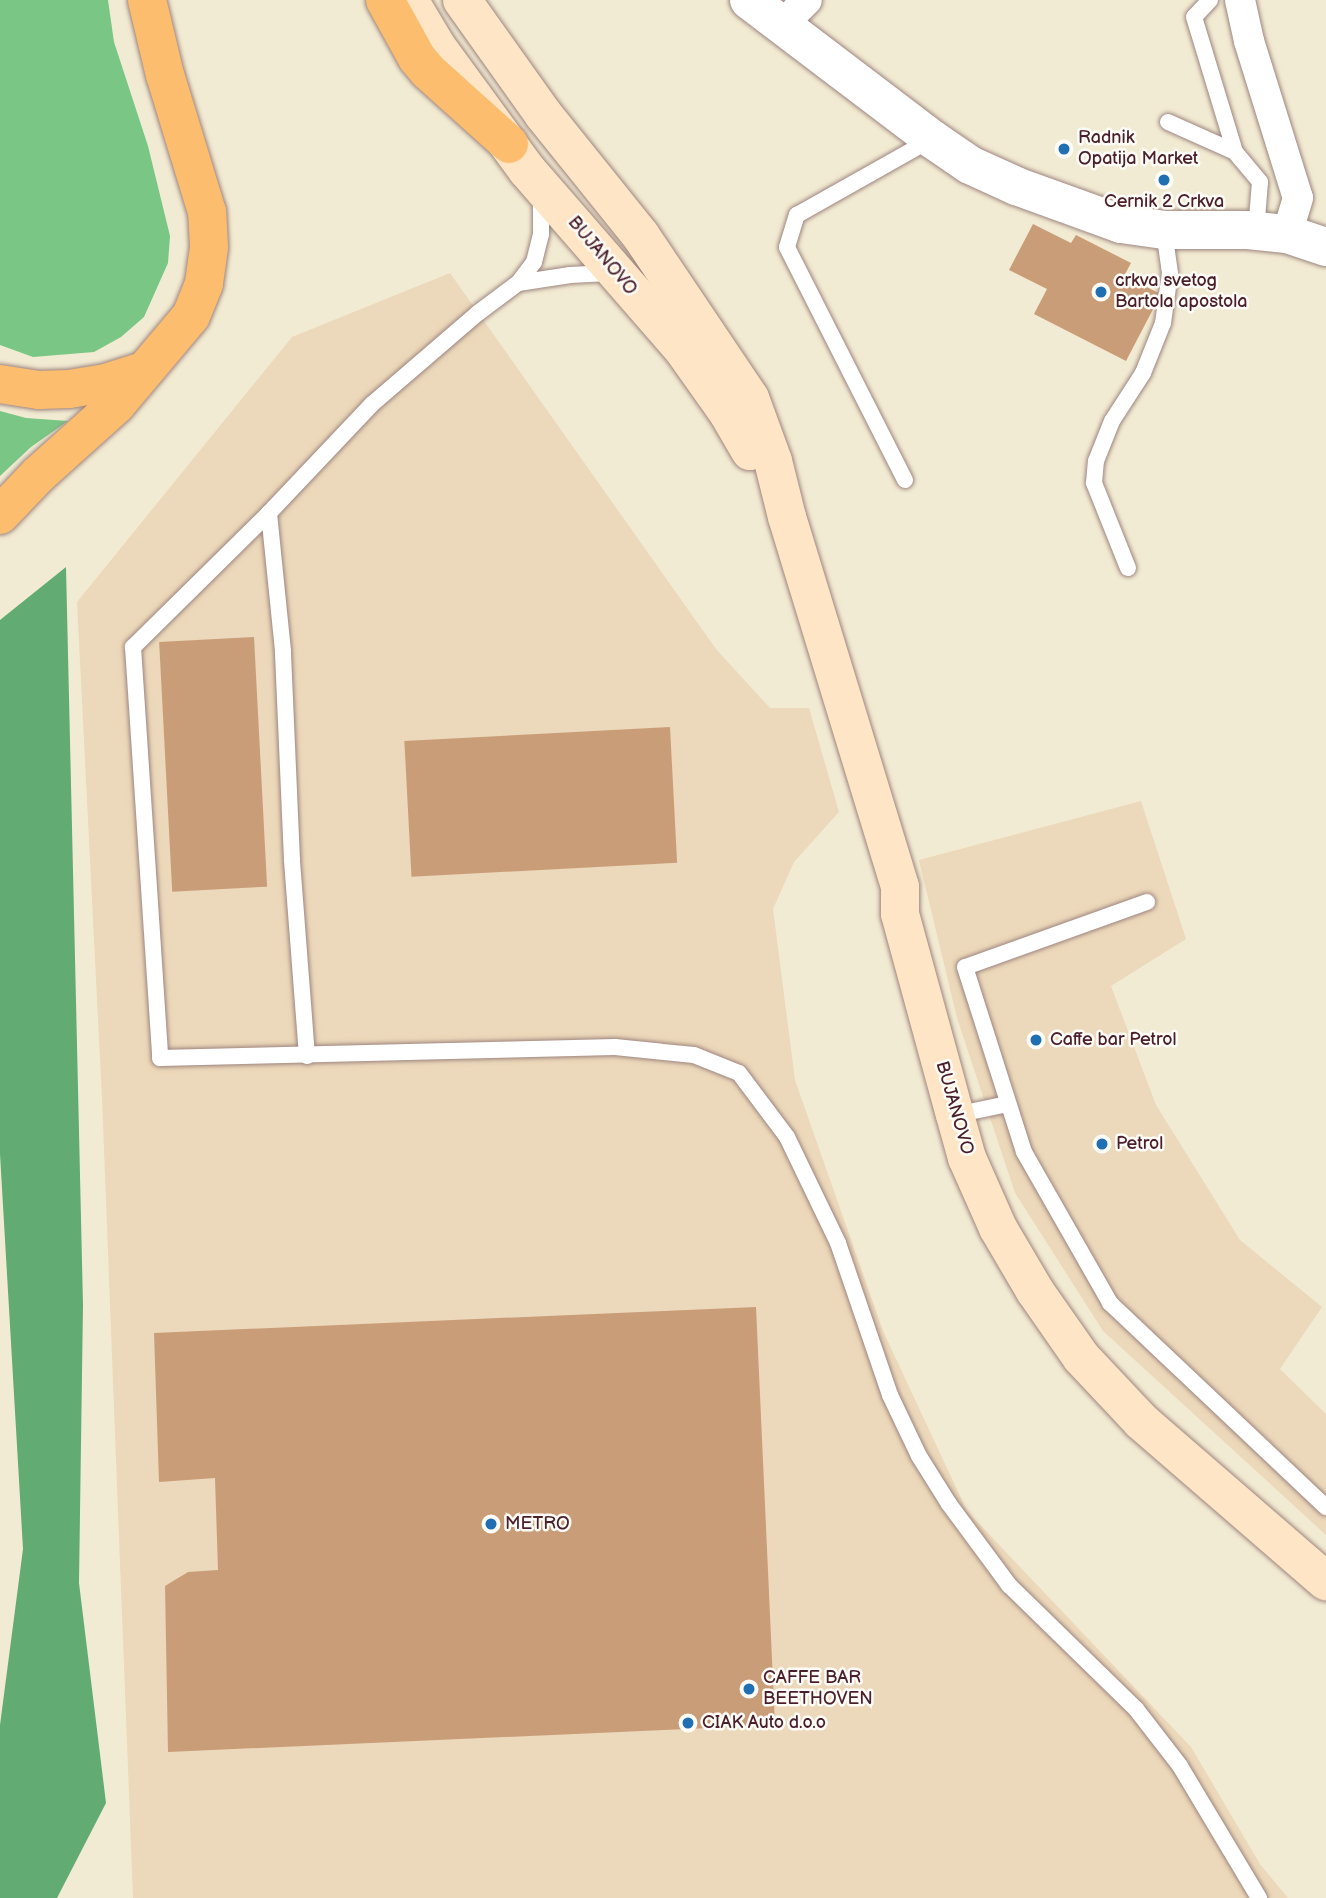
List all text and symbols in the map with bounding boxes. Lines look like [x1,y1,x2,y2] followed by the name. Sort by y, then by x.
[1078,128,1198,170] place label: Radnik Opatija Market
[1056,141,1072,157] marker: Radnik Opatija Market
[1156,172,1172,188] marker: Cernik 2 Crkva
[1104,191,1224,213] place label: Cernik 2 Crkva
[563,212,641,300] street label: BUJANOVO
[1115,271,1247,314] place label: crkva svetog Bartola apostola
[1093,284,1109,300] marker: crkva svetog Bartola apostola
[1050,1029,1176,1051] place label: Caffe bar Petrol
[1028,1032,1044,1048] marker: Caffe bar Petrol
[930,1059,978,1157] street label: BUJANOVO
[1116,1133,1163,1155] place label: Petrol
[1094,1136,1110,1152] marker: Petrol
[505,1513,570,1535] place label: METRO
[483,1516,499,1532] marker: METRO
[763,1668,873,1710] place label: CAFFE BAR BEETHOVEN
[741,1681,757,1697] marker: CAFFE BAR BEETHOVEN
[702,1712,826,1734] place label: CIAK Auto d.o.o
[680,1715,696,1731] marker: CIAK Auto d.o.o

